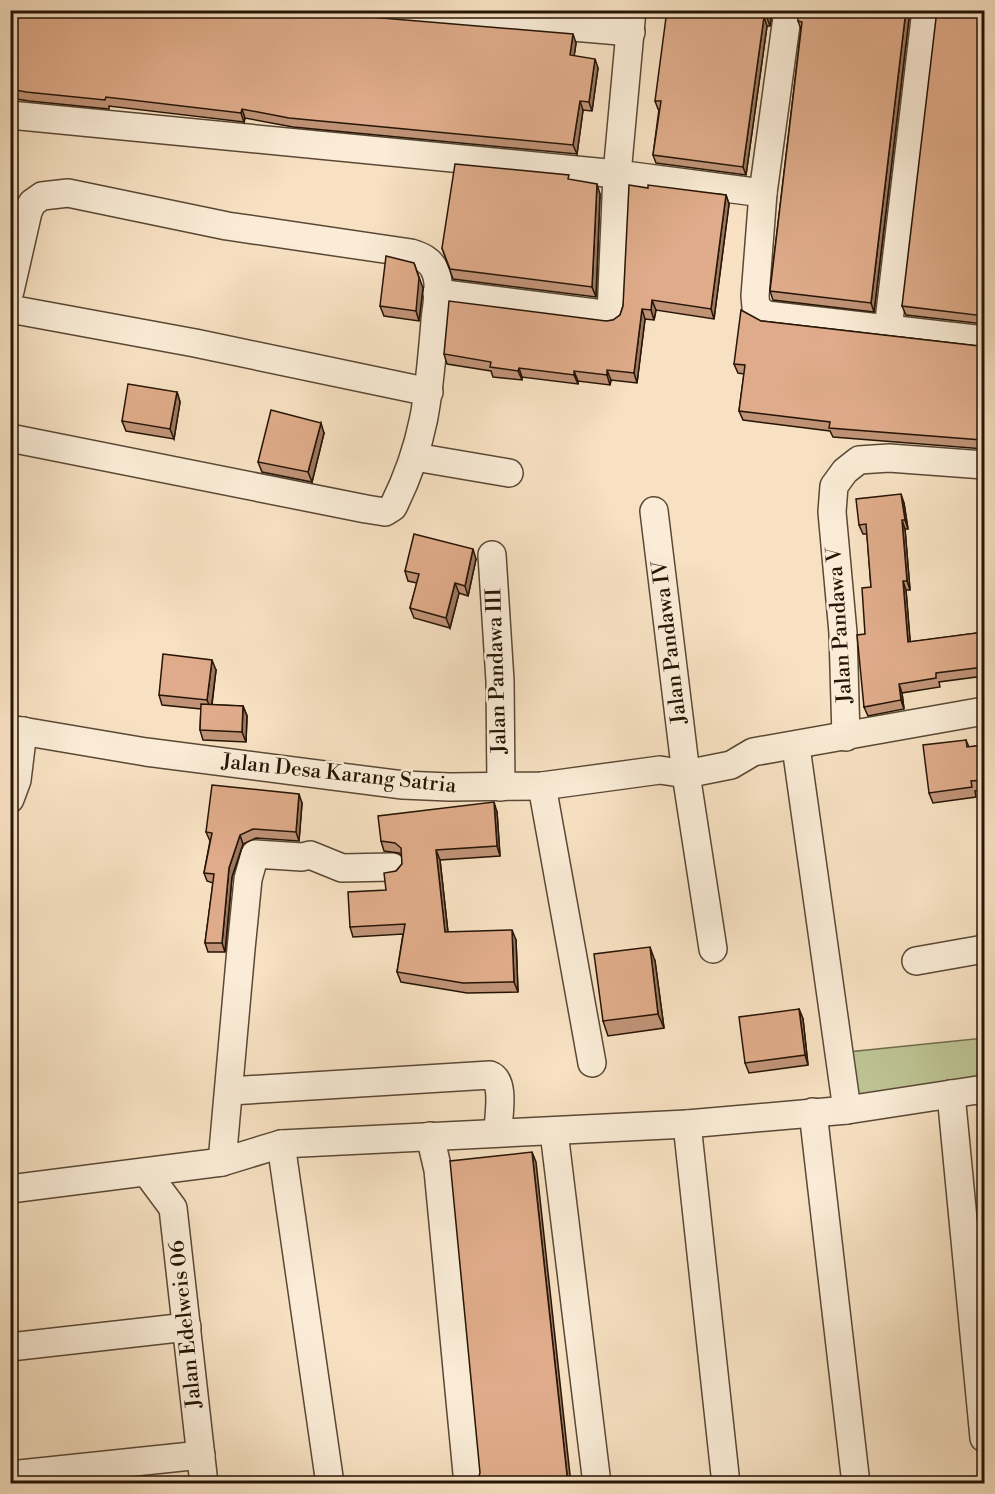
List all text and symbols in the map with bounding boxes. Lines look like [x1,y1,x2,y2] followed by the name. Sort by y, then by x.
[821,545,859,705] street label: Jalan Pandawa V
[647,558,693,726] street label: Jalan Pandawa IV
[481,588,513,755] street label: Jalan Pandawa III
[220,749,458,799] street label: Jalan Desa Karang Satria
[164,1239,208,1410] street label: Jalan Edelweis 06

